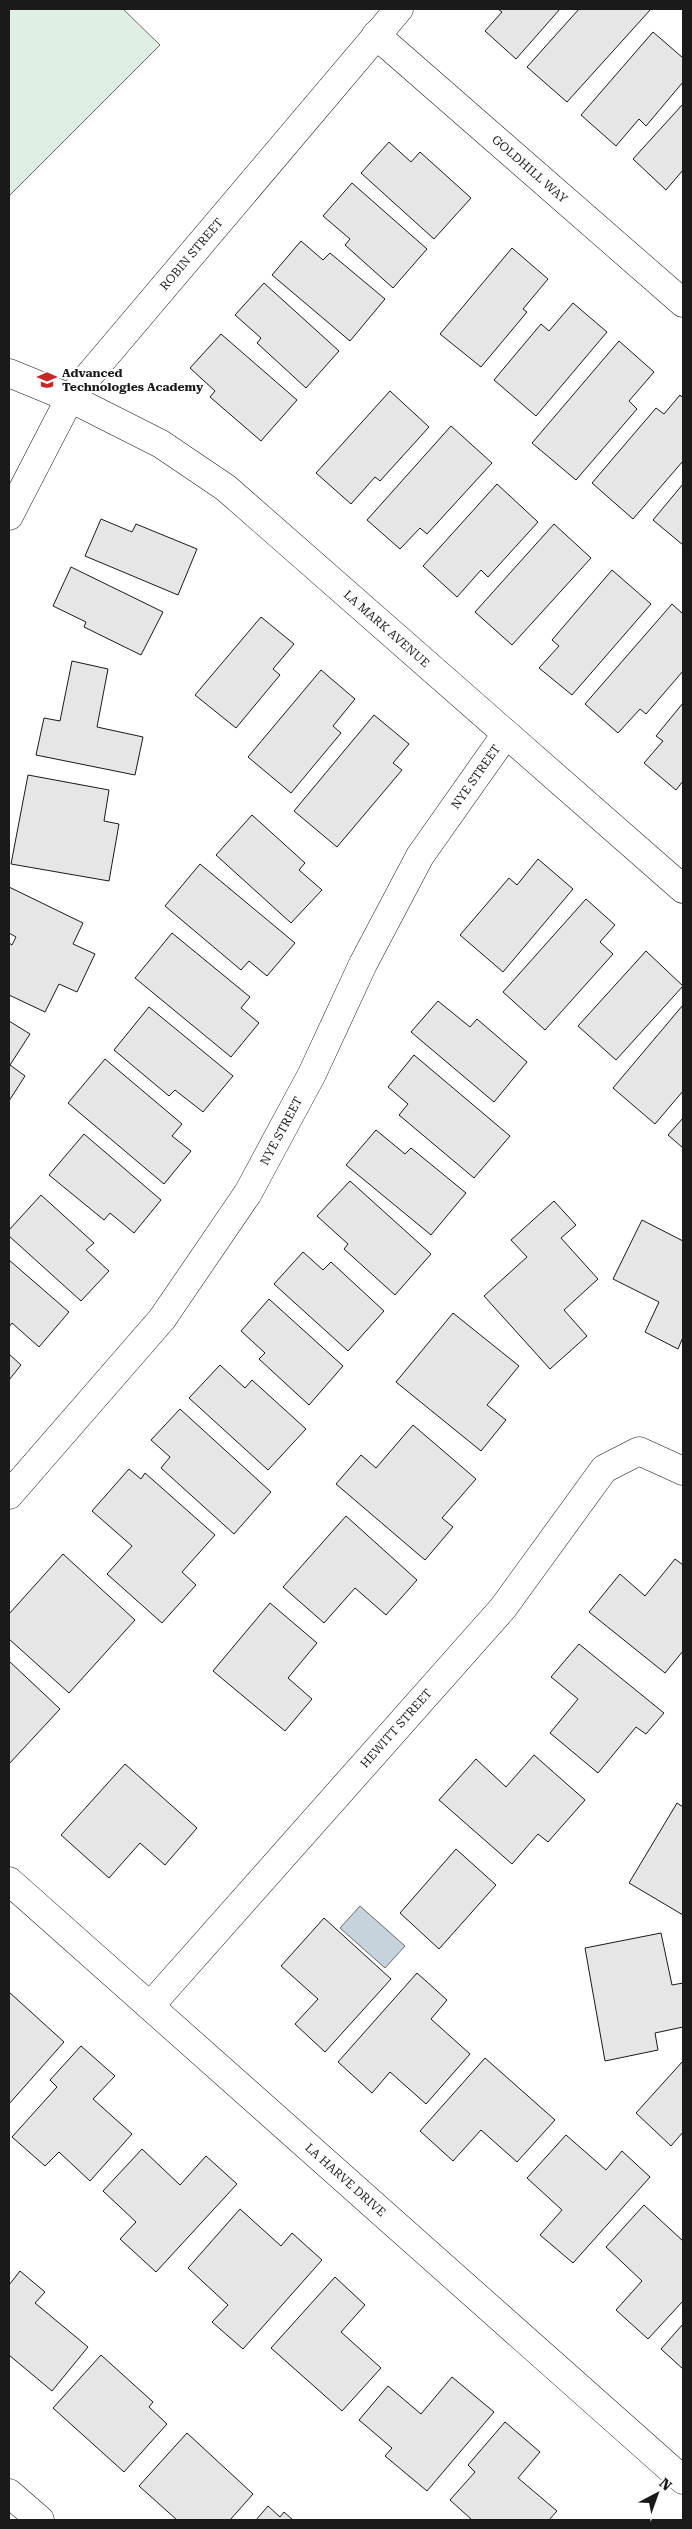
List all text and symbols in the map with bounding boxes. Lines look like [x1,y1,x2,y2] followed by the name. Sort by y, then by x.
[489,132,571,206] street label: GOLDHILL WAY
[157,215,226,293] street label: ROBIN STREET
[62,366,204,394] place label: Advanced Technologies Academy
[36,369,58,391] school or university icon: Advanced Technologies Academy
[341,587,432,670] street label: LA MARK AVENUE
[448,742,503,812] street label: NYE STREET
[257,1095,305,1168] street label: NYE STREET
[358,1686,435,1771] street label: HEWITT STREET
[302,2141,388,2219] street label: LA HARVE DRIVE
[632,2469,682,2519] north arrow
[656,2475,675,2494] text: N

